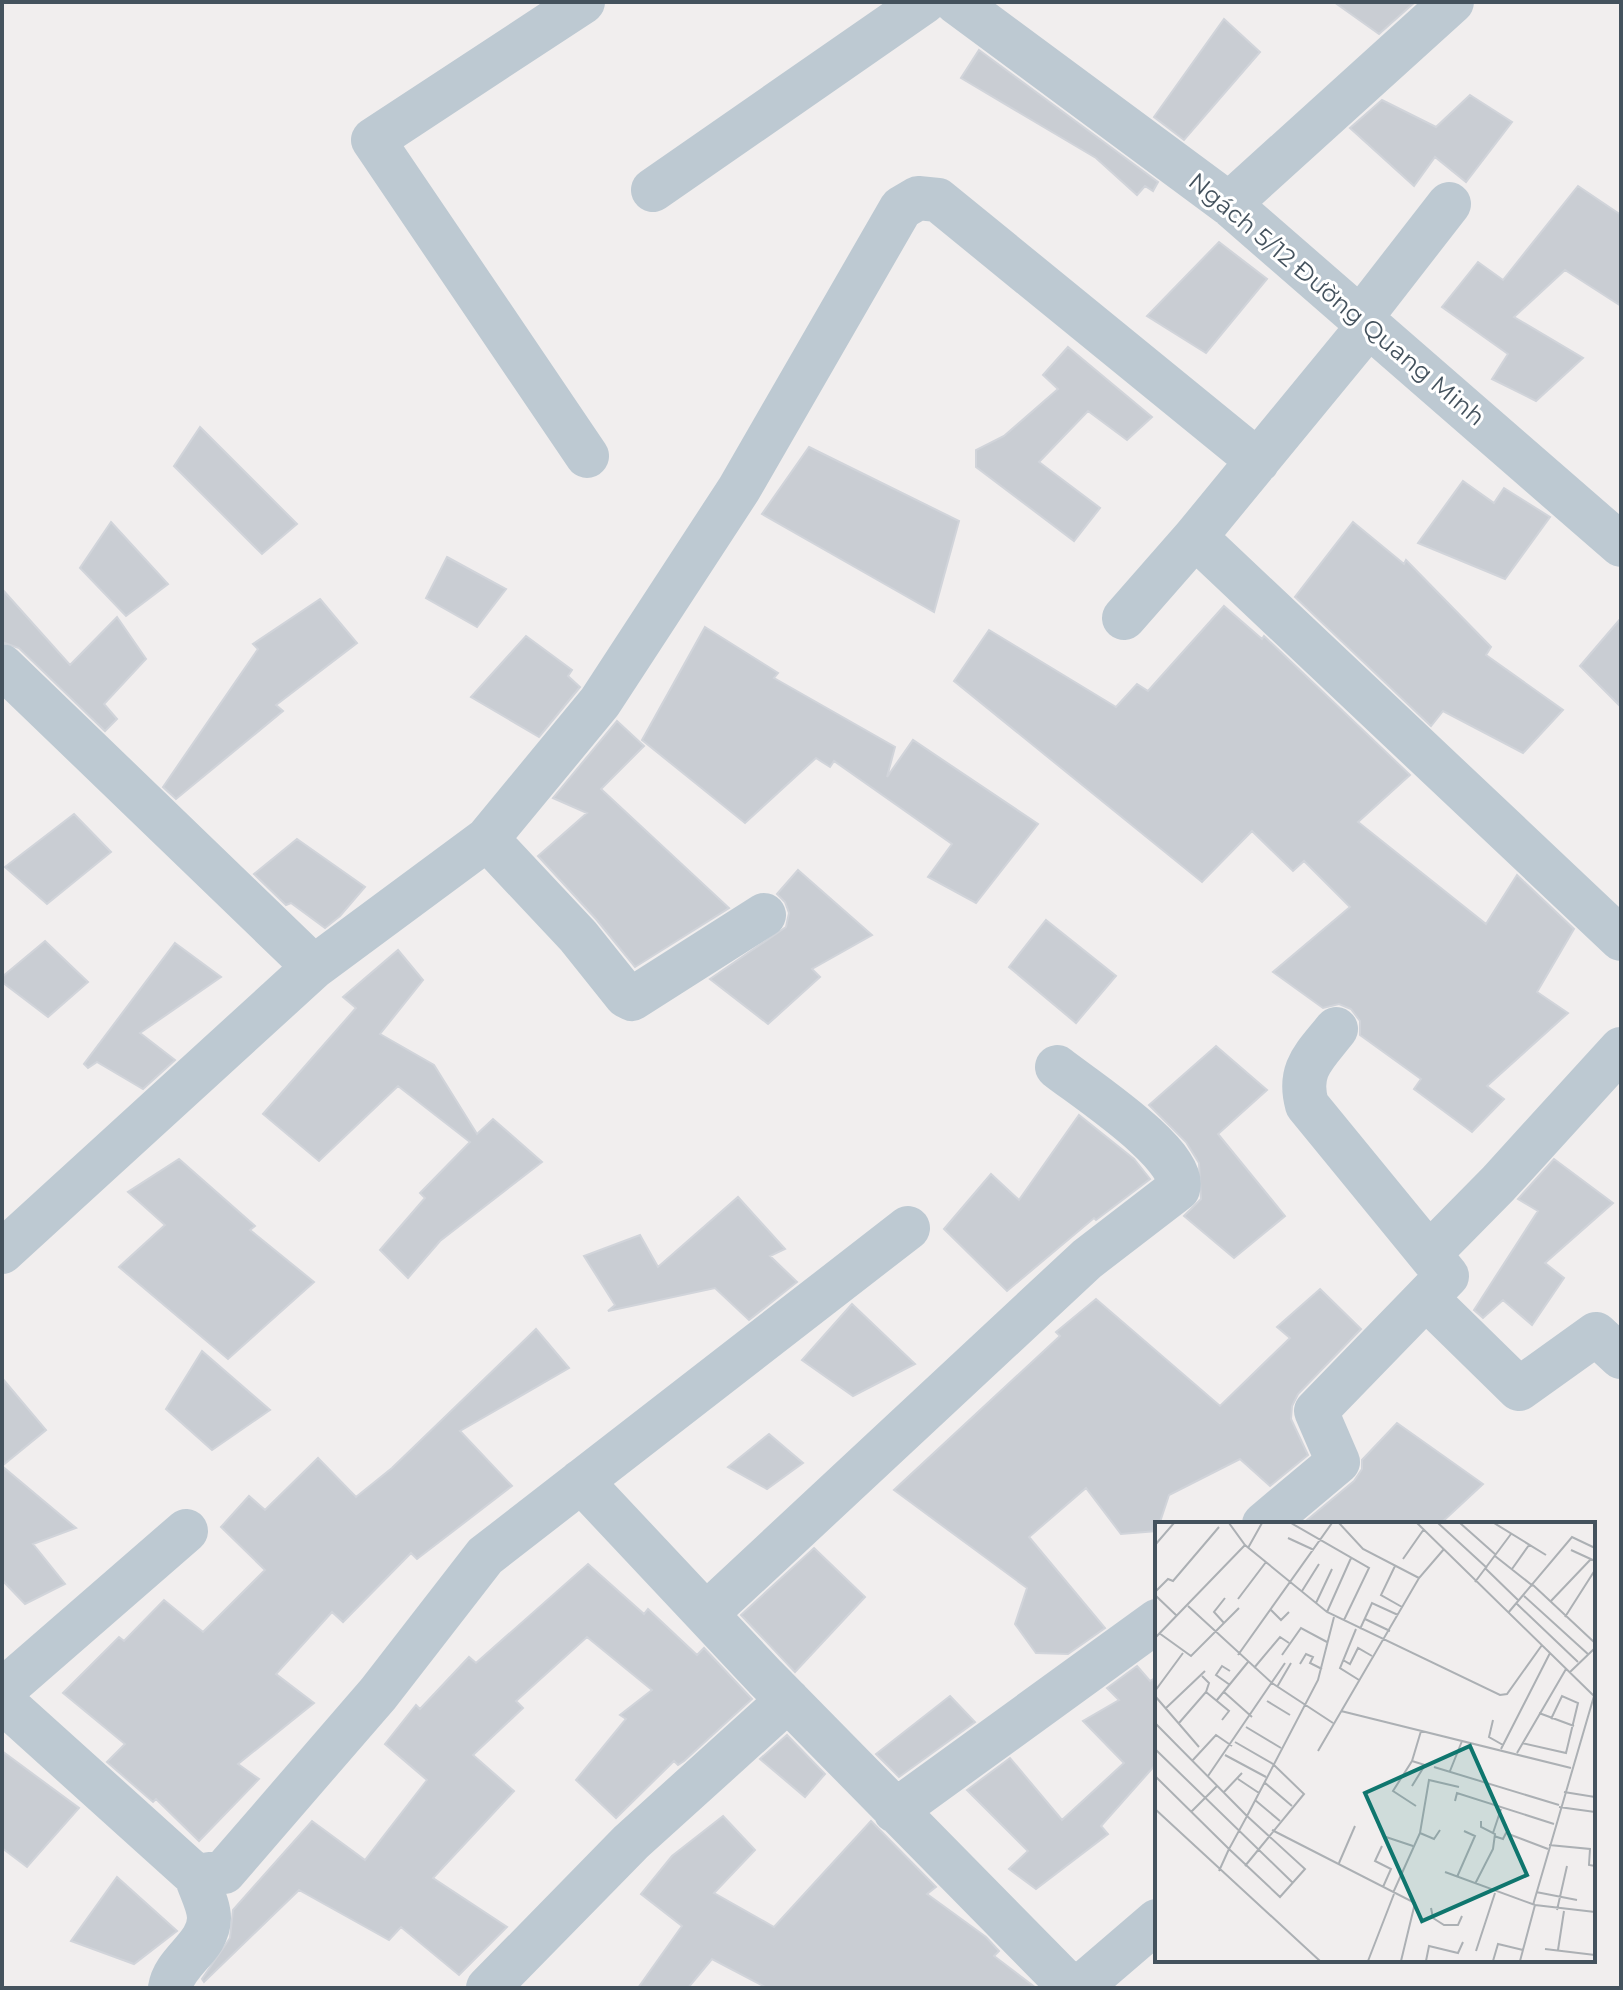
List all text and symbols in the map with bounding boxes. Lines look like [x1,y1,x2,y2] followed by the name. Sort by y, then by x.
[1183,166,1491,432] street label: Ngách 5/12 Đường Quang Minh
[1155,1522,1595,1962] inset map

